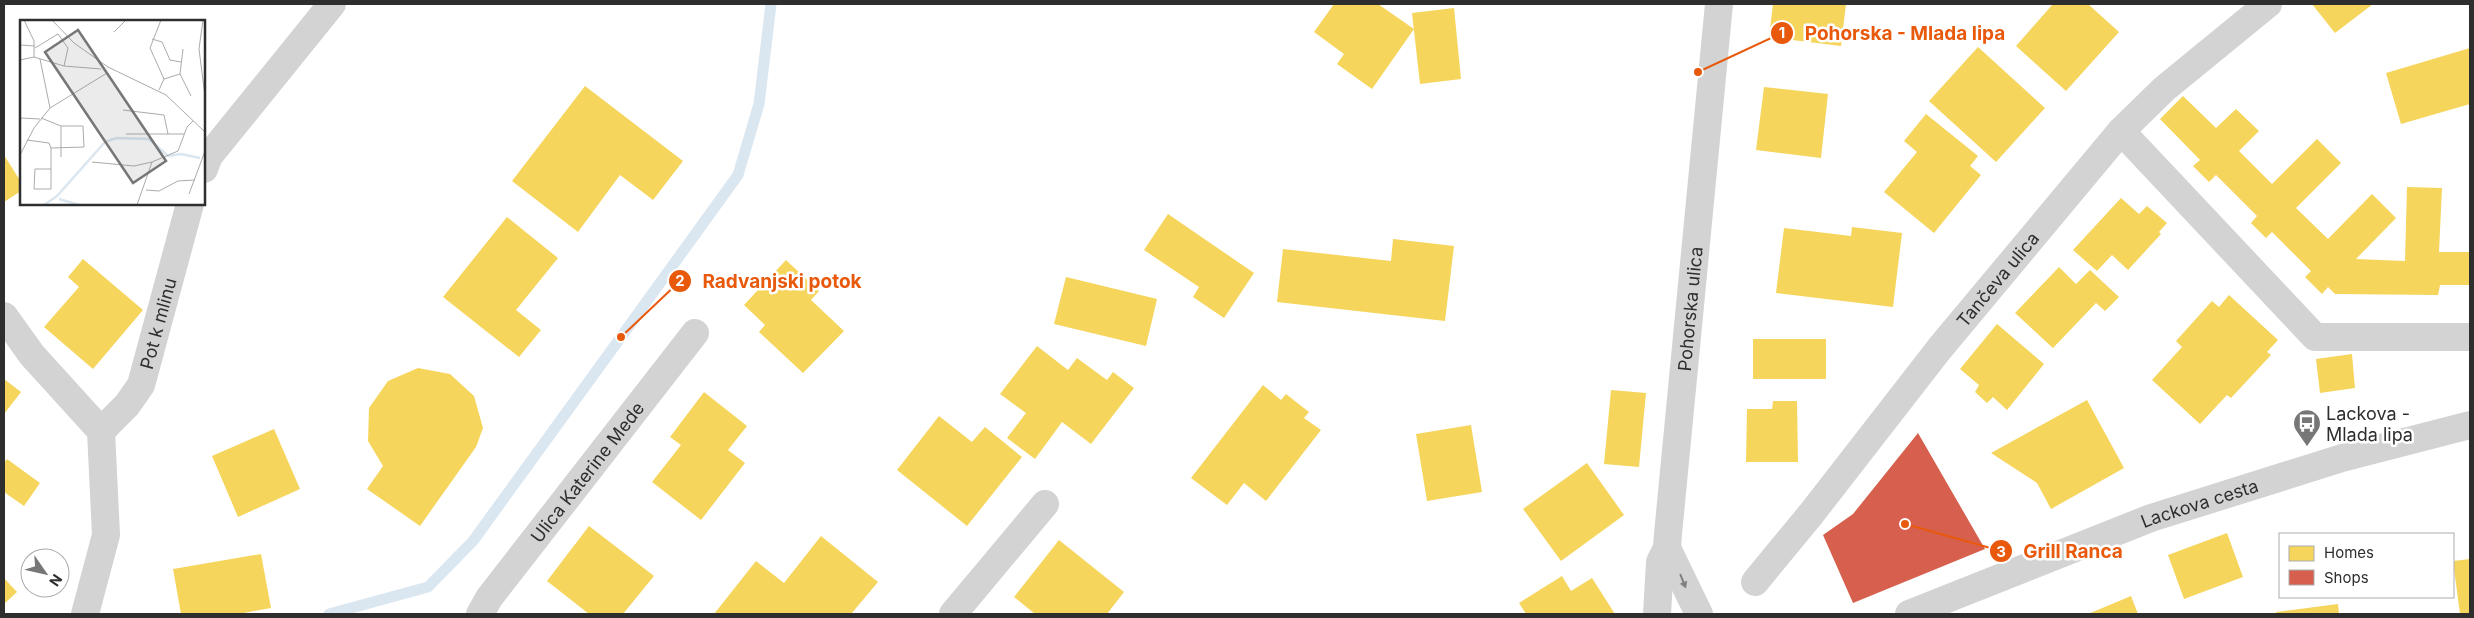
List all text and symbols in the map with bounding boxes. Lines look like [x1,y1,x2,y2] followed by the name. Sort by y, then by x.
[1770,16,2015,50] callout: Pohorska - Mlada lipa
[20,20,205,205] inset map
[1805,22,2005,45] text: Pohorska - Mlada lipa
[1779,23,1785,42] text: 1
[1952,228,2043,331] street label: Tančeva ulica
[1673,246,1706,372] street label: Pohorska ulica
[667,264,871,298] callout: Radvanjski potok
[702,270,862,293] text: Radvanjski potok
[675,271,685,290] text: 2
[135,275,180,371] street label: Pot k mlinu
[526,398,648,546] street label: Ulica Katerine Mede
[2326,403,2413,445] place label: Lackova - Mlada lipa
[2292,408,2322,447] bus stop icon: Lackova - Mlada lipa
[2137,474,2261,532] street label: Lackova cesta
[2279,533,2454,598] legend
[1989,534,2133,568] callout: Grill Ranca
[2023,540,2123,563] text: Grill Ranca
[1996,542,2006,561] text: 3
[2324,543,2374,562] text: Homes
[20,548,70,598] north arrow
[2324,568,2369,587] text: Shops
[46,571,66,590] text: N
[1679,574,1687,589] one-way arrow

